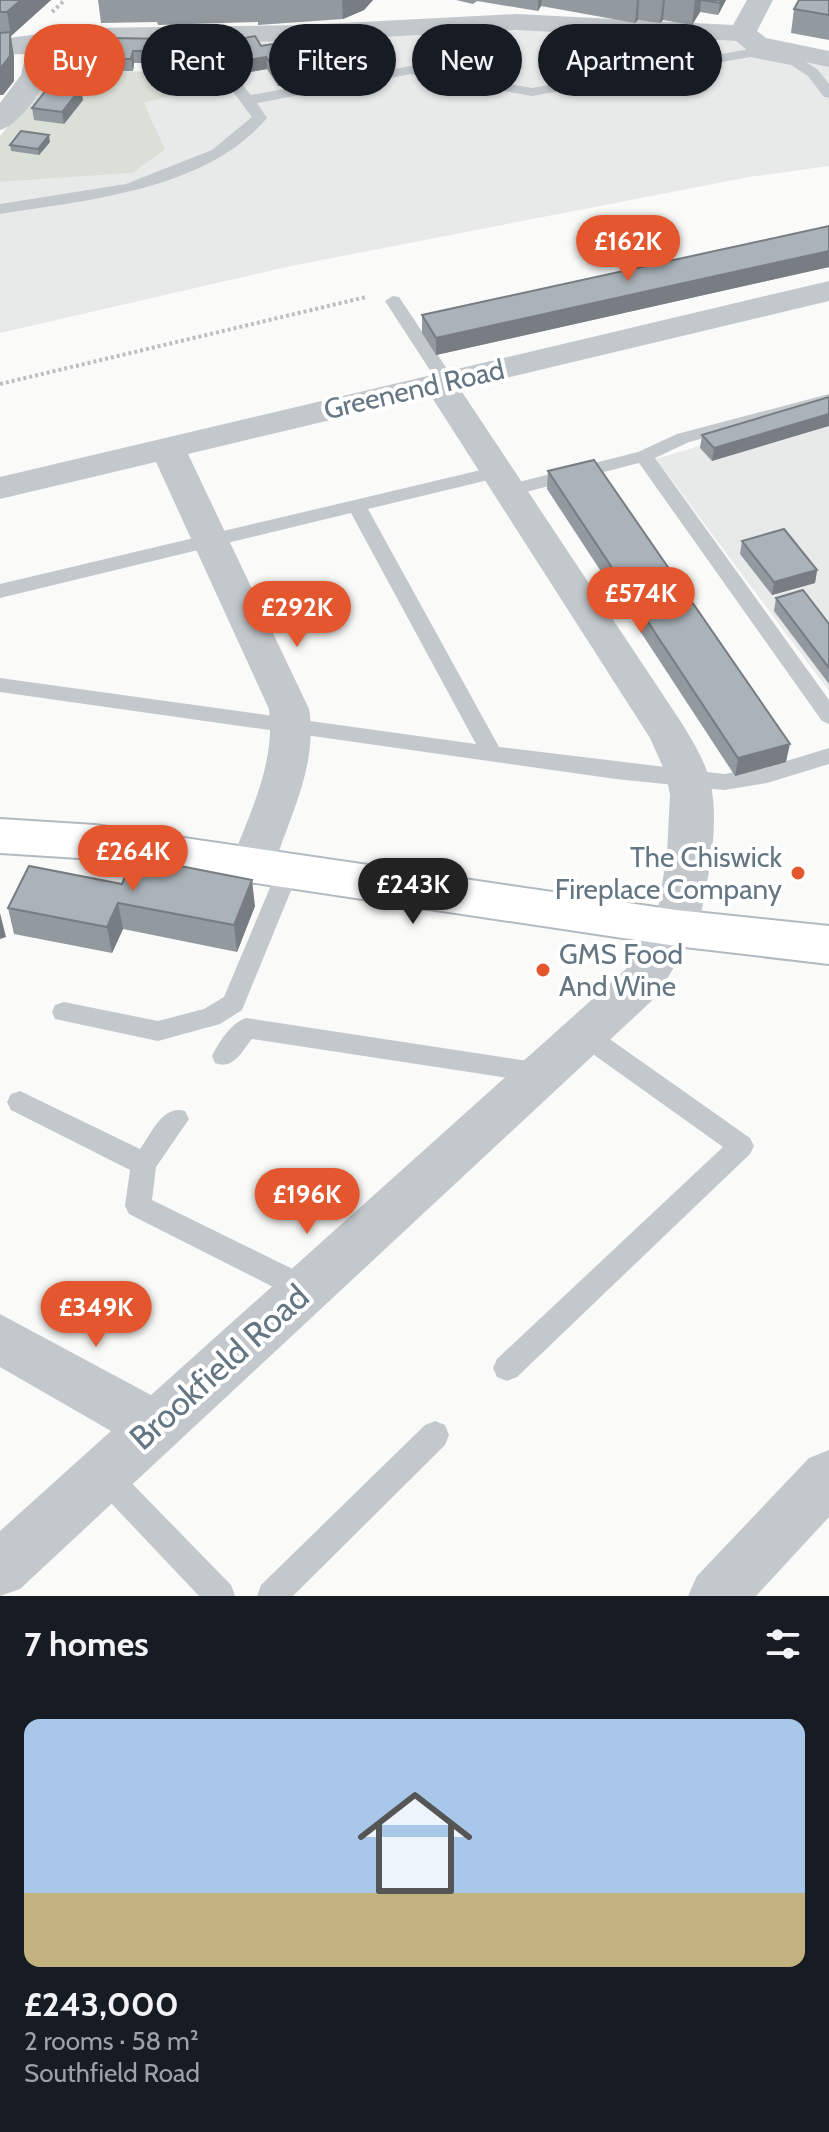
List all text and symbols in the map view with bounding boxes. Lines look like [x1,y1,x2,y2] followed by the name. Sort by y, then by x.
[24,24,125,96] chip: Buy
[141,24,253,96] chip: Rent
[269,24,396,96] chip: Filters
[412,24,522,96] chip: New
[538,24,722,96] chip: Apartment
[572,215,684,283] pin: £162K
[594,225,662,257] text: £162K
[321,352,507,426] street label: Greenend Road
[585,567,697,635] pin: £574K
[605,577,677,609] text: £574K
[241,581,353,649] pin: £292K
[261,591,333,623] text: £292K
[77,825,189,893] pin: £264K
[96,835,170,867] text: £264K
[555,840,782,906] place label: The Chiswick Fireplace Company
[357,858,469,926] pin: £243K
[789,864,807,882] marker: The Chiswick Fireplace Company
[376,868,450,900] text: £243K
[559,937,683,1003] place label: GMS Food And Wine
[534,961,552,979] marker: GMS Food And Wine
[251,1168,363,1236] pin: £196K
[273,1178,341,1210] text: £196K
[121,1275,317,1459] street label: Brookfield Road
[40,1281,152,1349] pin: £349K
[59,1291,133,1323] text: £349K
[761,1622,805,1666] icon: filters
[24,1623,149,1665] text: 7 homes
[343,1771,487,1915] icon: home
[24,1983,179,2025] text: £243,000
[24,2025,199,2057] text: 2 rooms · 58 m²
[24,2057,200,2089] text: Southfield Road

